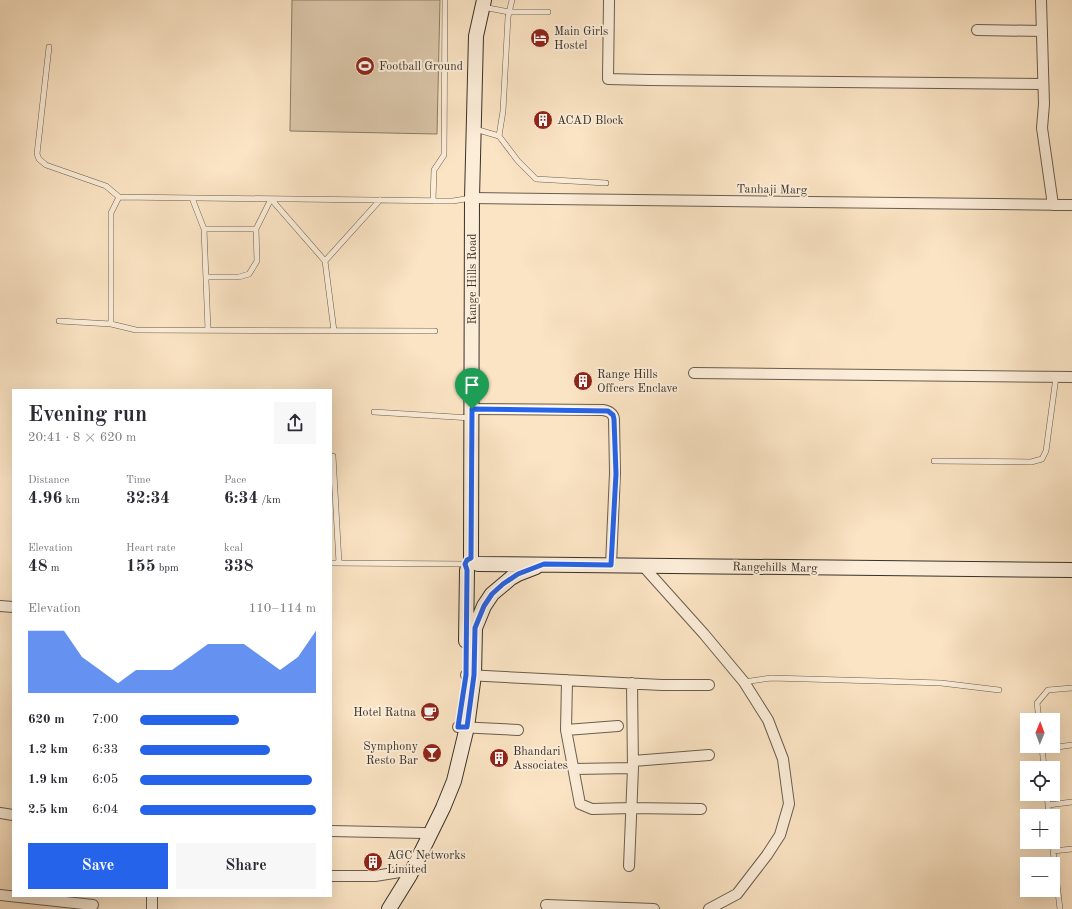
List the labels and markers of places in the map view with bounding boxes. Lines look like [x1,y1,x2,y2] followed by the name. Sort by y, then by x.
[554,26,608,52] place label: Main Girls Hostel
[529,27,551,49] hotel icon: Main Girls Hostel
[354,55,376,77] sports icon: Football Ground
[379,61,463,73] place label: Football Ground
[532,109,554,131] building icon: ACAD Block
[557,115,624,127] place label: ACAD Block
[455,368,489,409] pin
[597,369,678,395] place label: Range Hills Offcers Enclave
[572,370,594,392] building icon: Range Hills Offcers Enclave
[419,701,441,723] cafe icon: Hotel Ratna
[353,707,416,719] place label: Hotel Ratna
[363,741,419,767] place label: Symphony Resto Bar
[421,742,443,764] bar icon: Symphony Resto Bar
[513,746,568,772] place label: Bhandari Associates
[488,747,510,769] building icon: Bhandari Associates
[387,850,466,876] place label: AGC Networks Limited
[362,851,384,873] building icon: AGC Networks Limited

